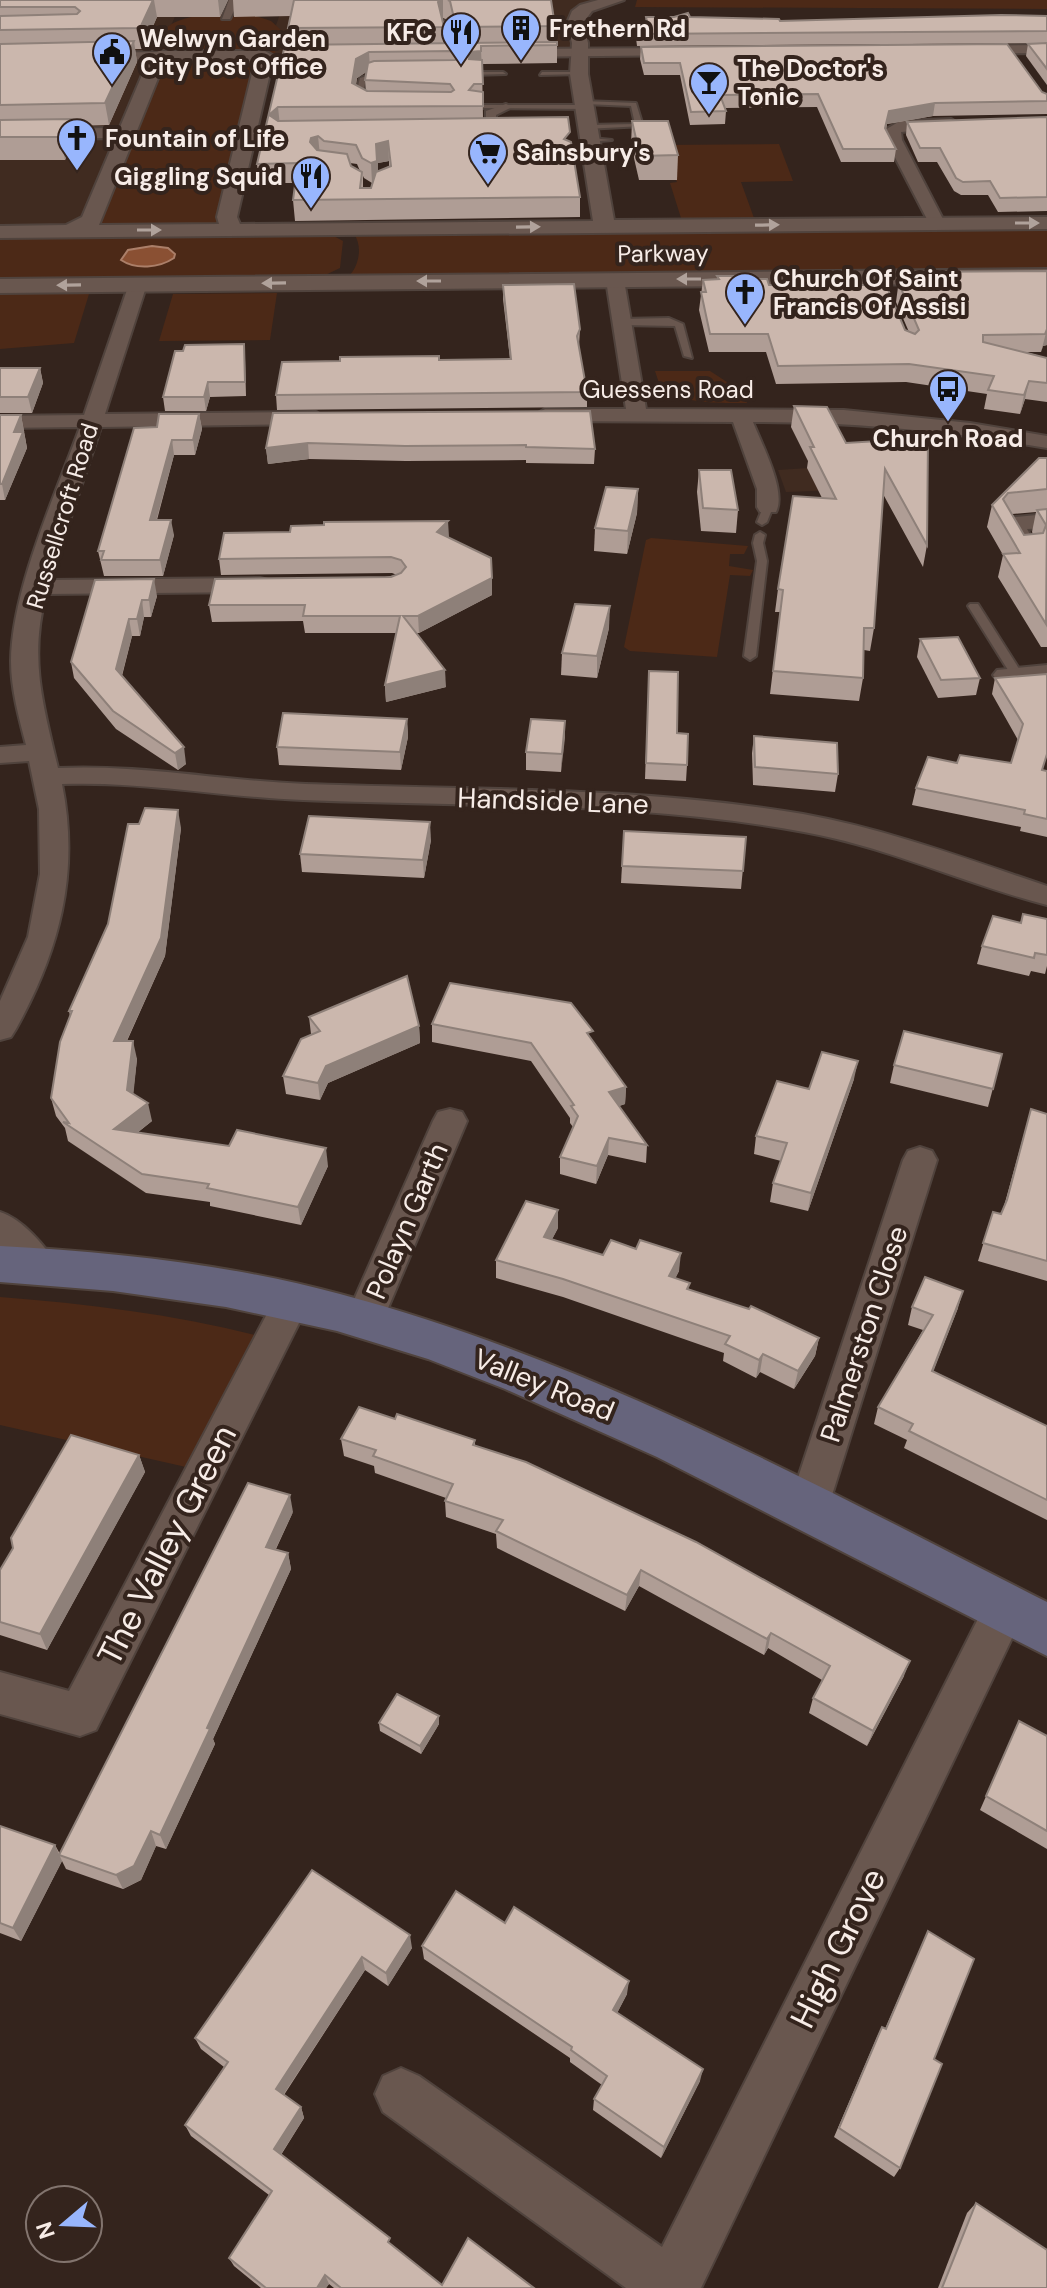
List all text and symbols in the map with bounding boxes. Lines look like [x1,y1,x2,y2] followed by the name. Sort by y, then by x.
[500,7,542,62] building icon: Frethern Rd
[440,11,482,66] restaurant icon: KFC
[549,13,686,44] place label: Frethern Rd
[386,17,433,48] place label: KFC
[140,23,326,82] place label: Welwyn Garden City Post Office
[91,31,133,86] public building icon: Welwyn Garden City Post Office
[737,53,884,112] place label: The Doctor's Tonic
[688,61,730,116] bar icon: The Doctor's Tonic
[56,117,98,172] church icon: Fountain of Life
[105,123,285,154] place label: Fountain of Life
[467,131,509,186] supermarket icon: Sainsbury's
[516,137,651,168] place label: Sainsbury's
[290,155,332,210] restaurant icon: Giggling Squid
[114,161,283,192] place label: Giggling Squid
[1015,217,1040,229] one-way arrow
[755,219,780,231] one-way arrow
[516,221,541,233] one-way arrow
[137,224,162,236] one-way arrow
[617,237,709,269] street label: Parkway
[773,263,966,322] place label: Church Of Saint Francis Of Assisi
[724,271,766,326] church icon: Church Of Saint Francis Of Assisi
[676,273,701,285] one-way arrow
[416,275,441,287] one-way arrow
[261,276,286,289] one-way arrow
[56,279,81,291] one-way arrow
[927,368,969,423] bus stop icon: Church Road
[582,374,754,405] street label: Guessens Road
[19,419,105,613] street label: Russellcroft Road
[873,423,1023,454] place label: Church Road
[457,779,649,823] street label: Handside Lane
[358,1137,456,1305] street label: Polayn Garth
[812,1221,916,1447] street label: Palmerston Close
[468,1340,620,1430] street label: Valley Road
[87,1417,247,1673] street label: The Valley Green
[780,1861,896,2035] street label: High Grove
[24,2184,104,2264] north arrow
[29,2218,62,2243] text: N

